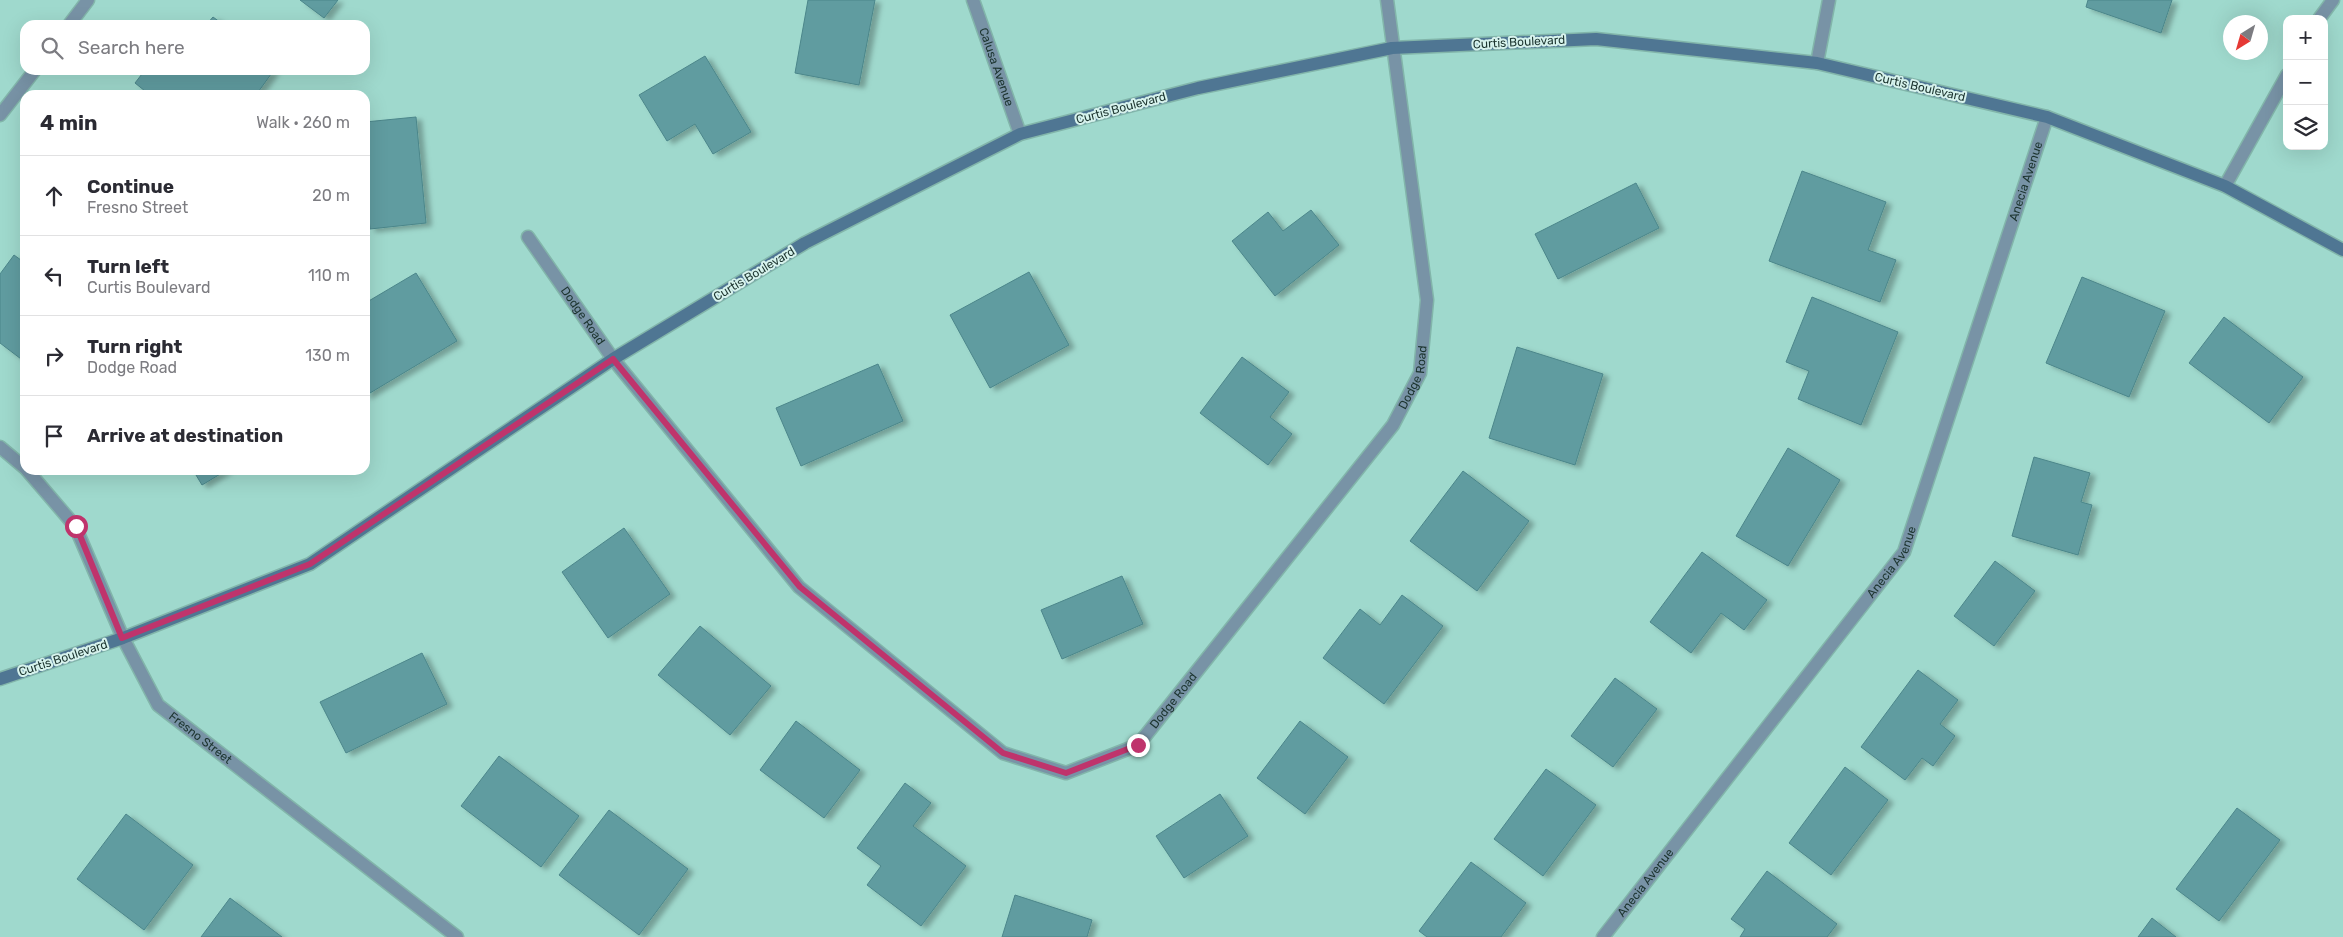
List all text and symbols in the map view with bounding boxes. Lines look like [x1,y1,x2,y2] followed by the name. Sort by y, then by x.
[2223,15,2268,60] north arrow
[2283,15,2328,150] map controls
[2283,15,2328,60] button: +
[20,20,370,75] search box
[976,26,1017,108] street label: Calusa Avenue
[1472,33,1566,51] street label: Curtis Boulevard
[38,34,66,62] icon: search
[78,36,185,59] text: Search here
[2283,60,2328,105] button: −
[1873,70,1967,104] street label: Curtis Boulevard
[1074,89,1168,127] street label: Curtis Boulevard
[2283,105,2328,150] button: layers
[40,110,98,135] text: 4 min
[256,113,350,132] text: Walk · 260 m
[2006,139,2046,223] street label: Anecia Avenue
[87,175,174,198] text: Continue
[40,182,68,210] icon: ahead
[312,186,350,205] text: 20 m
[87,198,188,217] text: Fresno Street
[711,244,797,304] street label: Curtis Boulevard
[87,255,169,278] text: Turn left
[40,262,68,290] icon: left
[308,266,350,285] text: 110 m
[87,278,210,297] text: Curtis Boulevard
[558,284,608,348] street label: Dodge Road
[87,335,182,358] text: Turn right
[40,342,68,370] icon: right
[1395,345,1430,412] street label: Dodge Road
[305,346,350,365] text: 130 m
[87,358,177,377] text: Dodge Road
[40,422,68,450] icon: arrive
[87,424,283,447] text: Arrive at destination
[65,515,88,538] route start
[1864,524,1919,601] street label: Anecia Avenue
[17,637,109,679] street label: Curtis Boulevard
[1147,670,1200,731] street label: Dodge Road
[166,709,235,767] street label: Fresno Street
[1127,734,1150,757] route end
[1614,845,1677,920] street label: Anecia Avenue

